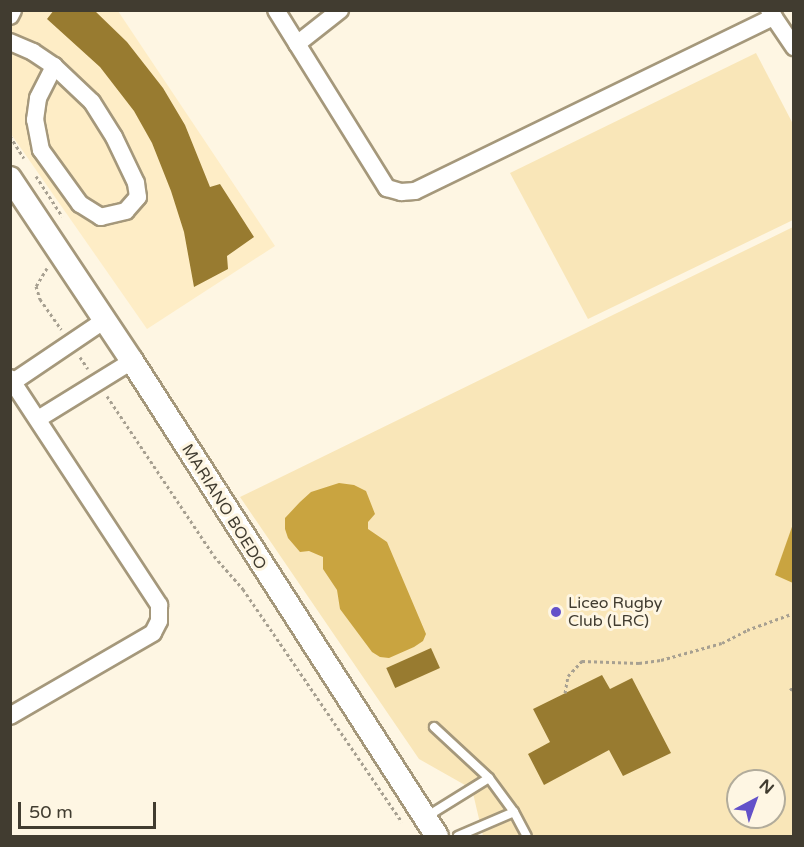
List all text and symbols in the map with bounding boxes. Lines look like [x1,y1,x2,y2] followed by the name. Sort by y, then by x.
[178,441,270,573] street label: MARIANO BOEDO
[568,593,662,631] place label: Liceo Rugby Club (LRC)
[549,605,563,619] marker: Liceo Rugby Club (LRC)
[726,769,786,829] north arrow
[755,775,778,799] text: N
[21,790,159,828] scale bar
[29,801,73,823] text: 50 m

